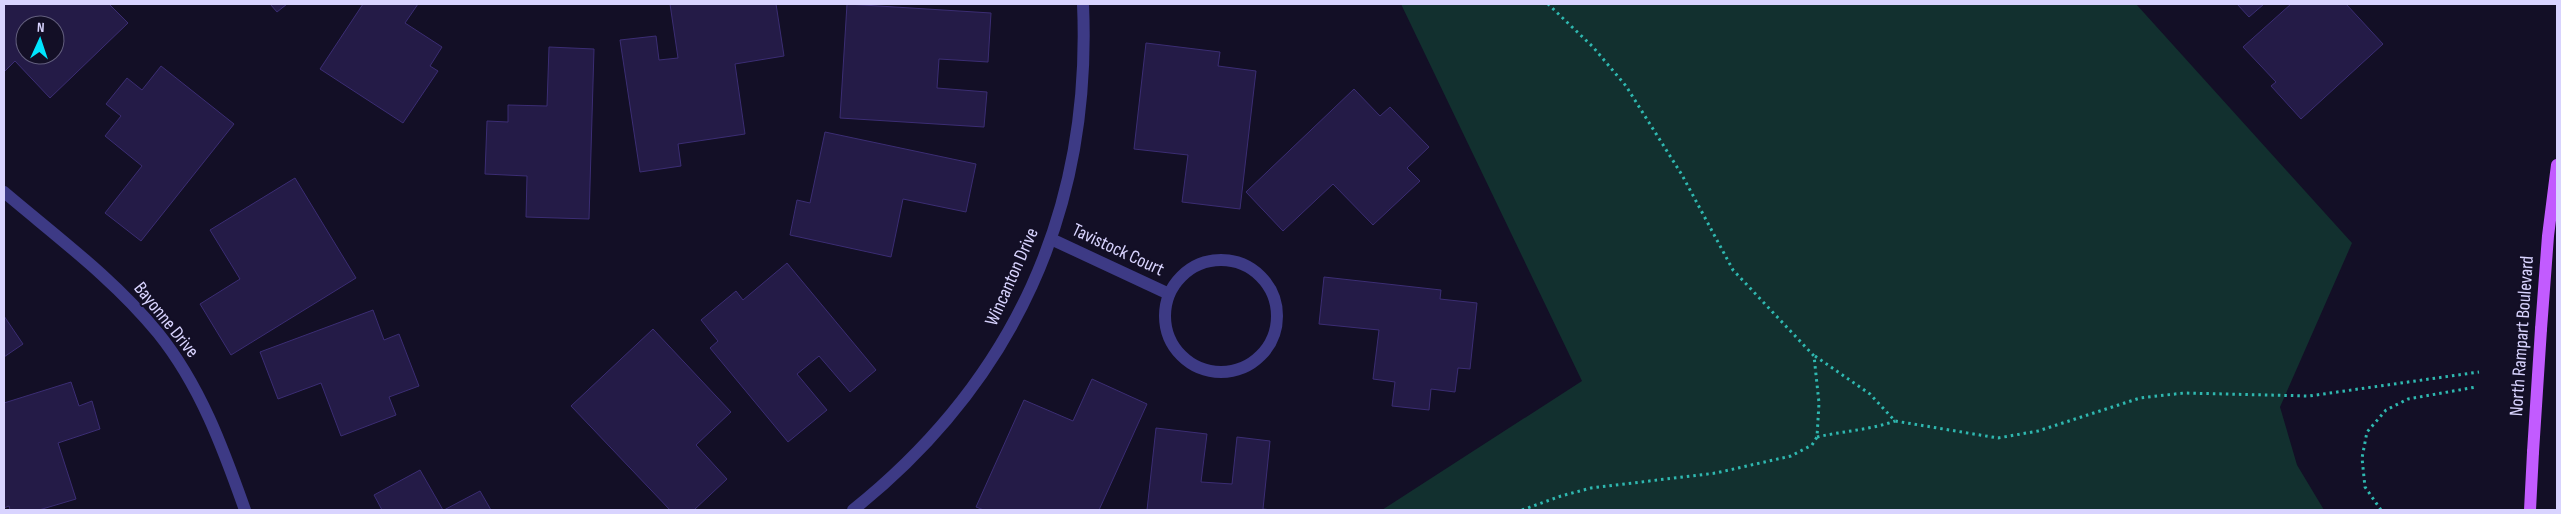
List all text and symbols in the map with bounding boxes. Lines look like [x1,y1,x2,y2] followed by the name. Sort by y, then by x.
[15,15,65,65] north arrow
[36,19,45,36] text: N
[1068,219,1168,281] street label: Tavistock Court
[980,224,1044,330] street label: Wincanton Drive
[2505,255,2539,417] street label: North Rampart Boulevard
[128,277,204,363] street label: Bayonne Drive

